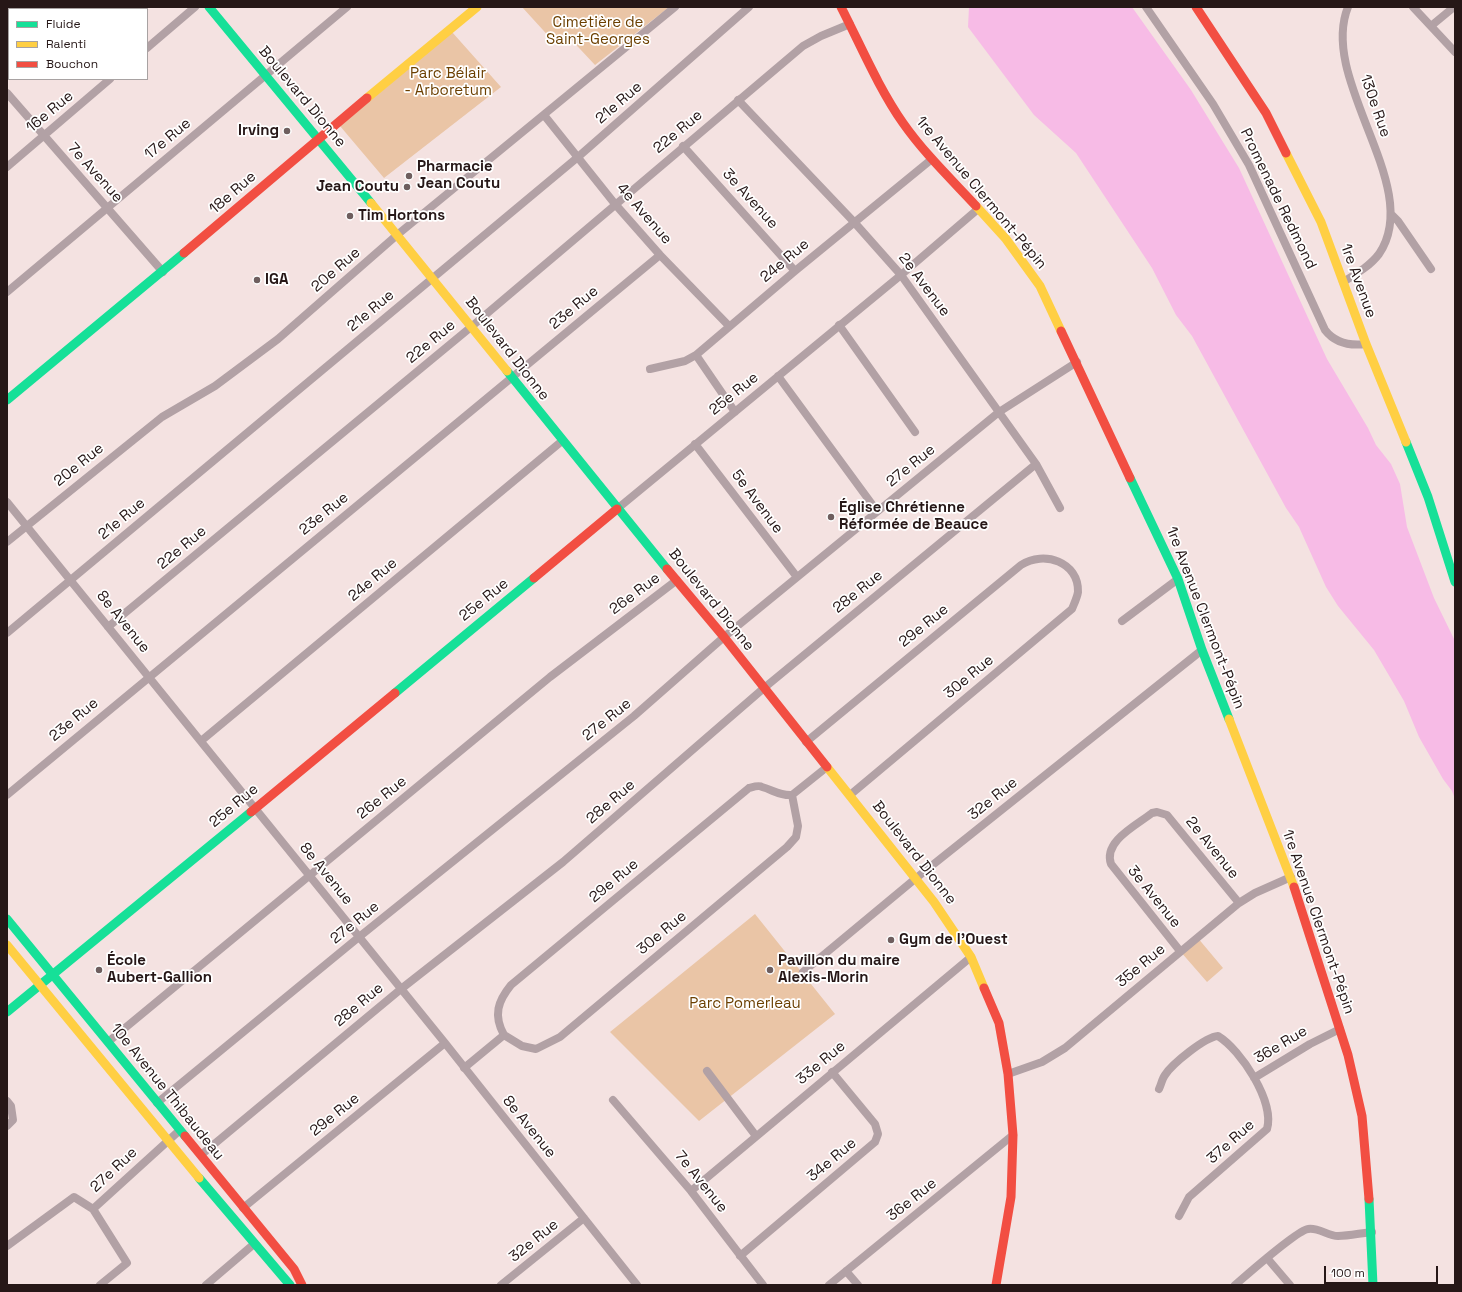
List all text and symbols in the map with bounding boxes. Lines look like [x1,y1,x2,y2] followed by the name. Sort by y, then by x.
[8,8,148,80] legend
[546,14,650,49] park label: Cimetière de Saint-Georges
[46,16,81,32] text: Fluide
[46,36,86,52] text: Ralenti
[255,43,349,151] street label: Boulevard Dionne
[46,56,98,72] text: Bouchon
[404,65,492,100] park label: Parc Bélair - Arboretum
[1356,72,1394,140] street label: 130e Rue
[592,78,646,128] street label: 21e Rue
[23,87,77,137] street label: 16e Rue
[650,106,706,158] street label: 22e Rue
[912,113,1050,273] street label: 1re Avenue Clermont-Pépin
[141,114,195,164] street label: 17e Rue
[238,122,279,140] place label: Irving
[282,126,292,136] marker: Irving
[1236,126,1320,272] street label: Promenade Redmond
[63,139,127,207] street label: 7e Avenue
[417,158,500,193] place label: Pharmacie Jean Coutu
[718,165,782,233] street label: 3e Avenue
[206,168,260,218] street label: 18e Rue
[404,171,414,181] marker: Pharmacie Jean Coutu
[316,178,399,196] place label: Jean Coutu
[613,180,675,248] street label: 4e Avenue
[402,182,412,192] marker: Jean Coutu
[358,207,445,225] place label: Tim Hortons
[345,211,355,221] marker: Tim Hortons
[757,235,813,287] street label: 24e Rue
[1336,242,1380,320] street label: 1re Avenue
[308,244,364,296] street label: 20e Rue
[894,250,954,320] street label: 2e Avenue
[265,271,288,289] place label: IGA
[252,275,262,285] marker: IGA
[546,282,602,334] street label: 23e Rue
[344,286,398,336] street label: 21e Rue
[461,294,553,404] street label: Boulevard Dionne
[403,316,459,368] street label: 22e Rue
[706,369,762,419] street label: 25e Rue
[50,439,108,491] street label: 20e Rue
[883,441,939,491] street label: 27e Rue
[727,467,787,537] street label: 5e Avenue
[296,489,352,539] street label: 23e Rue
[95,494,149,544] street label: 21e Rue
[839,499,988,534] place label: Église Chrétienne Réformée de Beauce
[826,512,836,522] marker: Église Chrétienne Réformée de Beauce
[154,522,210,574] street label: 22e Rue
[1162,524,1248,712] street label: 1re Avenue Clermont-Pépin
[664,545,758,655] street label: Boulevard Dionne
[345,554,401,606] street label: 24e Rue
[830,567,886,617] street label: 28e Rue
[606,569,664,619] street label: 26e Rue
[456,575,512,625] street label: 25e Rue
[92,587,154,657] street label: 8e Avenue
[896,601,952,651] street label: 29e Rue
[941,651,997,703] street label: 30e Rue
[46,694,102,746] street label: 23e Rue
[579,695,635,745] street label: 27e Rue
[354,773,410,823] street label: 26e Rue
[965,774,1021,824] street label: 32e Rue
[583,776,639,828] street label: 28e Rue
[206,780,262,832] street label: 25e Rue
[868,798,960,908] street label: Boulevard Dionne
[1181,813,1243,883] street label: 2e Avenue
[1278,827,1358,1017] street label: 1re Avenue Clermont-Pépin
[295,839,357,909] street label: 8e Avenue
[586,855,642,907] street label: 29e Rue
[1123,862,1185,932] street label: 3e Avenue
[327,898,383,948] street label: 27e Rue
[634,907,690,959] street label: 30e Rue
[899,931,1008,949] place label: Gym de l'Ouest
[886,935,896,945] marker: Gym de l'Ouest
[1113,940,1169,992] street label: 35e Rue
[107,952,212,987] place label: École Aubert-Gallion
[778,952,900,987] place label: Pavillon du maire Alexis-Morin
[94,965,104,975] marker: École Aubert-Gallion
[765,965,775,975] marker: Pavillon du maire Alexis-Morin
[331,979,387,1031] street label: 28e Rue
[689,995,801,1013] park label: Parc Pomerleau
[106,1020,228,1164] street label: 10e Avenue Thibaudeau
[1251,1022,1311,1068] street label: 36e Rue
[793,1037,849,1089] street label: 33e Rue
[307,1090,363,1140] street label: 29e Rue
[498,1092,560,1162] street label: 8e Avenue
[1204,1116,1258,1168] street label: 37e Rue
[804,1134,860,1186] street label: 34e Rue
[87,1144,141,1196] street label: 27e Rue
[671,1148,731,1216] street label: 7e Avenue
[884,1175,940,1225] street label: 36e Rue
[506,1216,562,1266] street label: 32e Rue
[1326,1258,1440,1284] scale bar
[1331,1265,1365,1281] text: 100 m

